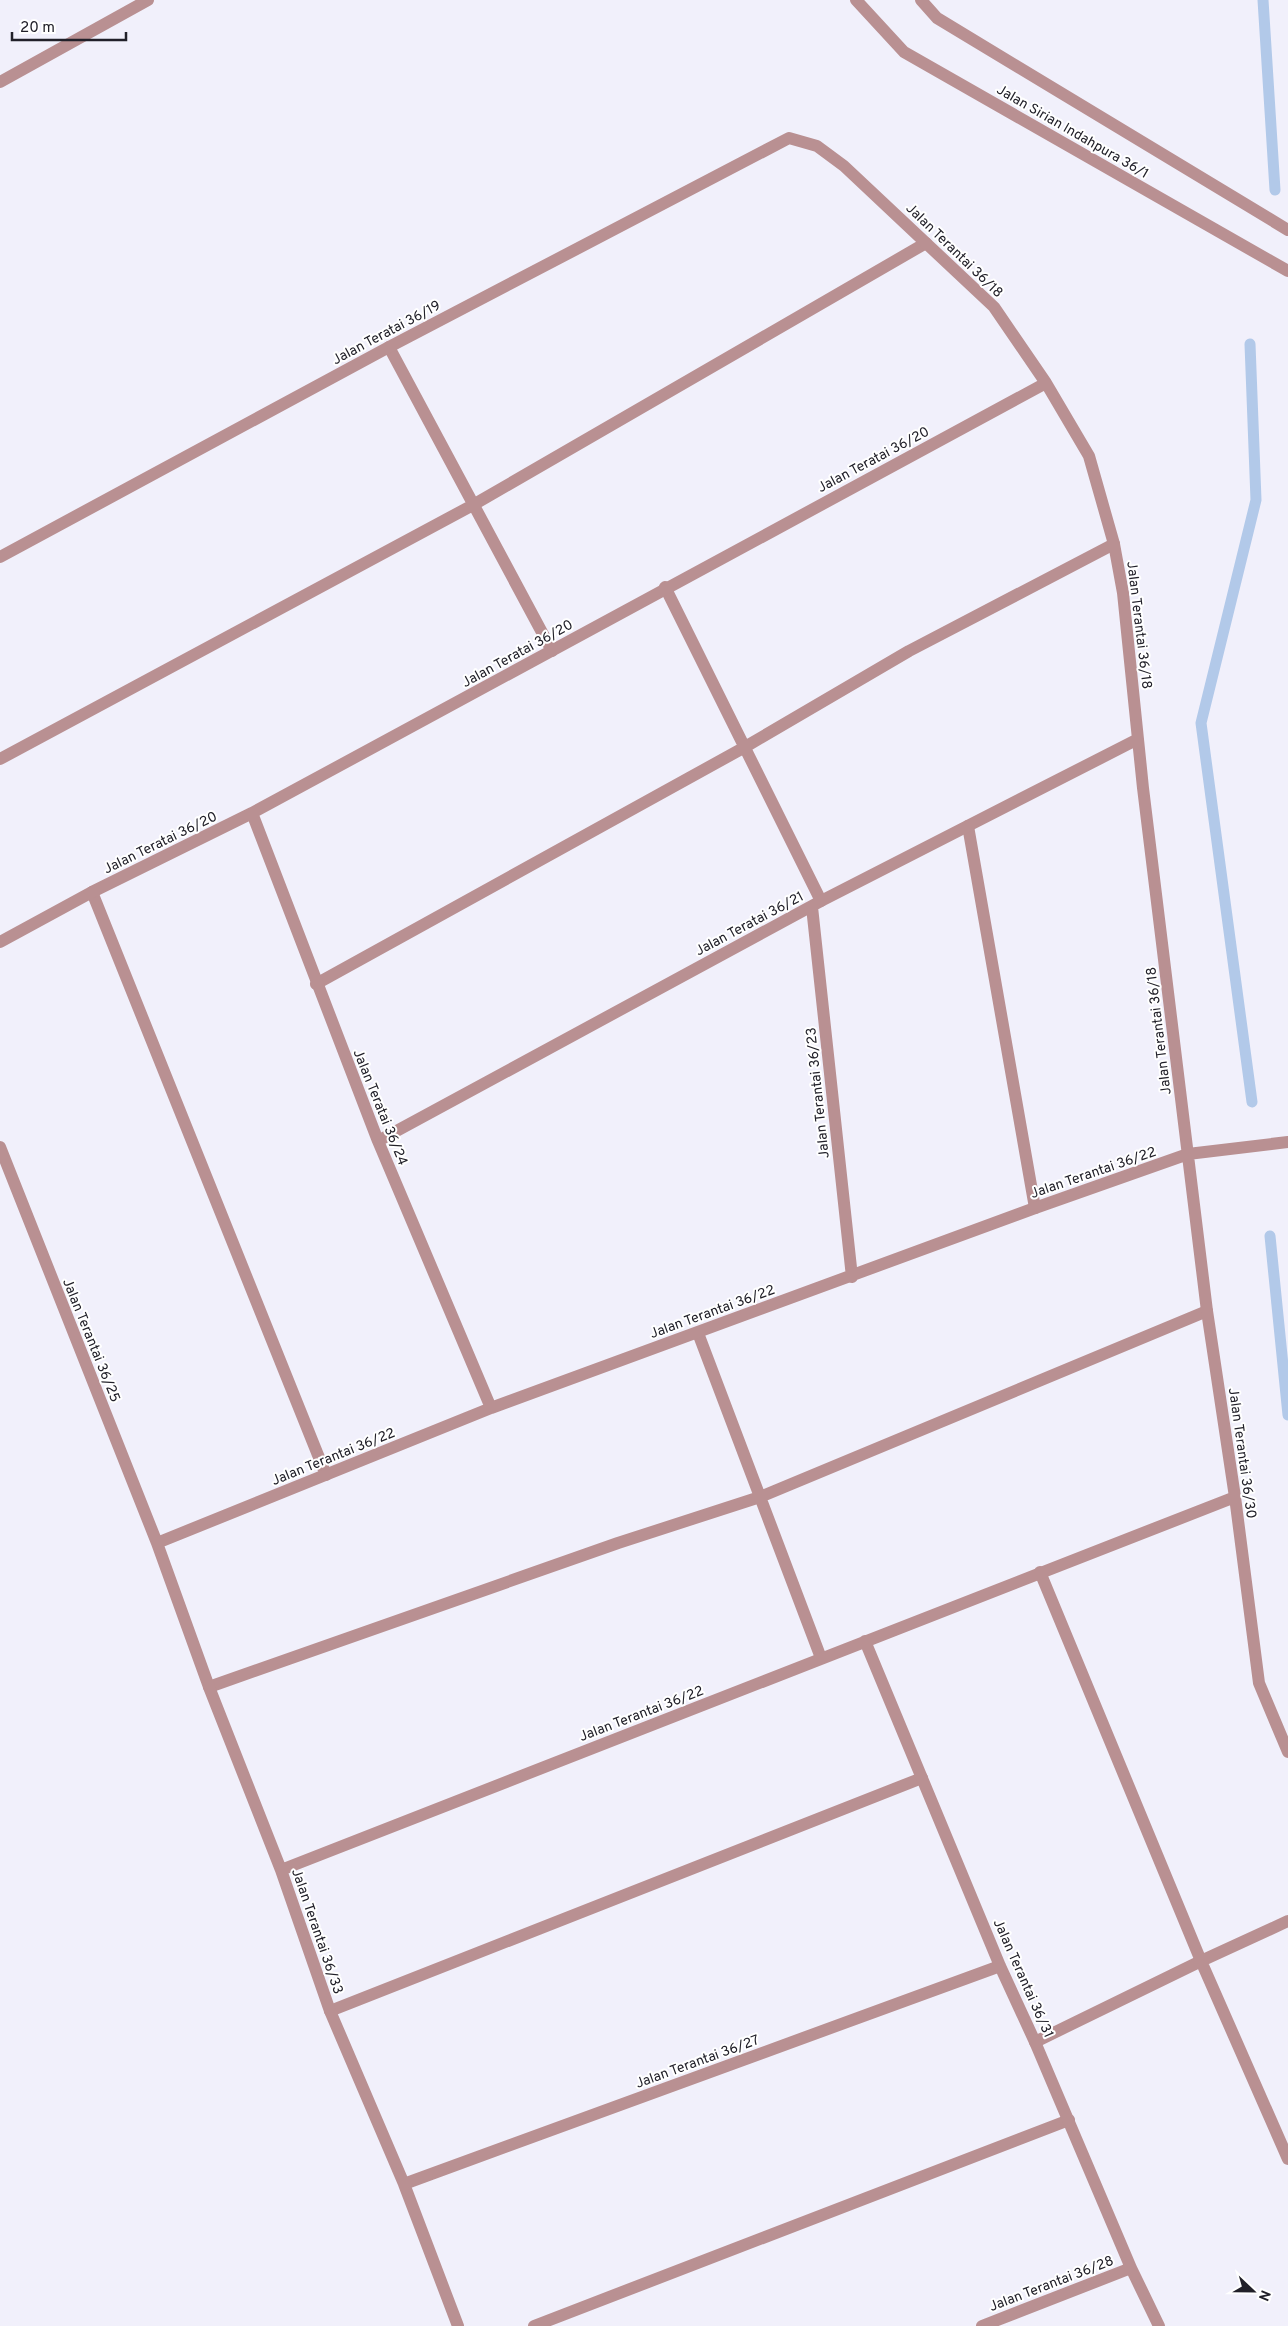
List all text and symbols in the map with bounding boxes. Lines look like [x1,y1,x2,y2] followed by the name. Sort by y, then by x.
[12,10,126,42] scale bar
[20,19,55,38] text: 20 m
[993,82,1151,183] street label: Jalan Sirian Indahpura 36/1
[902,200,1006,302] street label: Jalan Terantai 36/18
[330,298,444,369] street label: Jalan Teratai 36/19
[815,424,933,497] street label: Jalan Teratai 36/20
[1122,560,1155,690] street label: Jalan Terantai 36/18
[459,617,576,692] street label: Jalan Teratai 36/20
[101,808,220,878] street label: Jalan Teratai 36/20
[693,889,807,960] street label: Jalan Teratai 36/21
[1143,966,1176,1096] street label: Jalan Terantai 36/18
[803,1026,834,1159] street label: Jalan Terantai 36/23
[349,1047,411,1168] street label: Jalan Teratai 36/24
[1028,1144,1159,1203] street label: Jalan Terantai 36/22
[58,1276,123,1405] street label: Jalan Terantai 36/25
[648,1282,777,1343] street label: Jalan Terantai 36/22
[1224,1387,1259,1520] street label: Jalan Terantai 36/30
[269,1425,398,1490] street label: Jalan Terantai 36/22
[577,1683,706,1746] street label: Jalan Terantai 36/22
[287,1866,346,1996] street label: Jalan Terantai 36/33
[989,1916,1057,2041] street label: Jalan Terantai 36/31
[633,2032,762,2093] street label: Jalan Terantai 36/27
[987,2253,1116,2316] street label: Jalan Terantai 36/28
[1228,2266,1278,2316] north arrow
[1254,2287,1273,2303] text: N

